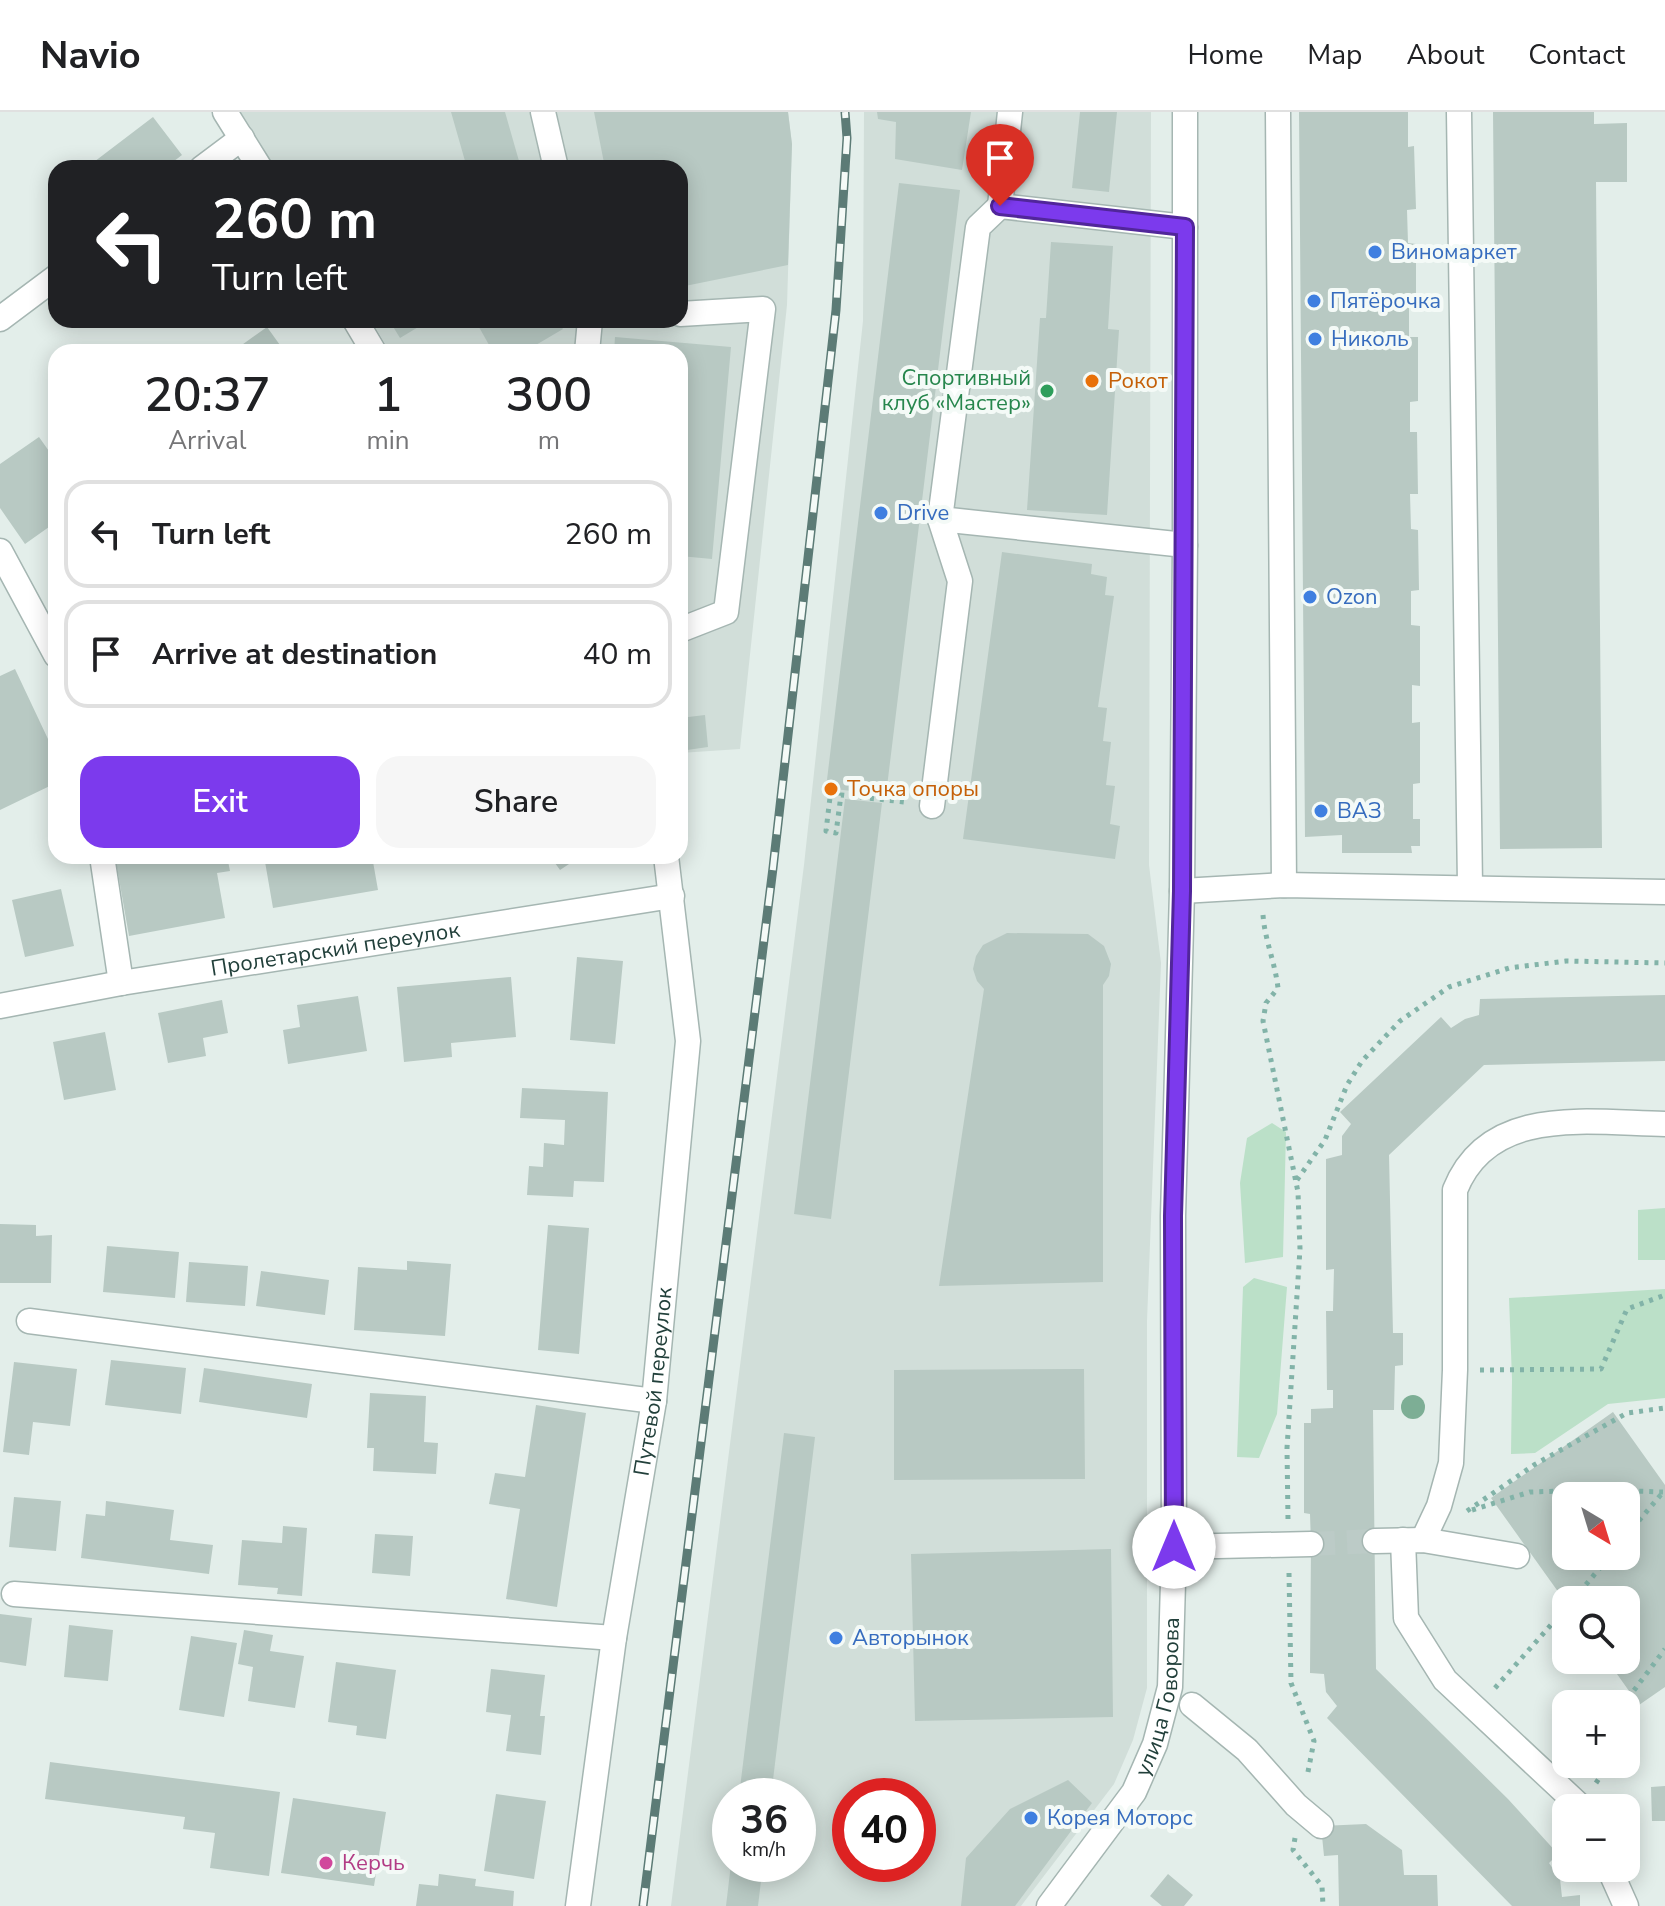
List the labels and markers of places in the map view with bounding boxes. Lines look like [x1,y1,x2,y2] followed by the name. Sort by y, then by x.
[966,124,1034,206] pin
[1391,237,1517,267] place label: Виномаркет
[1366,243,1384,261] marker: Виномаркет
[1330,286,1441,316] place label: Пятёрочка
[1305,292,1323,310] marker: Пятёрочка
[1331,324,1409,354] place label: Николь
[1306,330,1324,348] marker: Николь
[882,363,1031,418] place label: Спортивный клуб «Мастер»
[1108,366,1168,396] place label: Рокот
[1083,372,1101,390] marker: Рокот
[1038,382,1056,400] marker: Спортивный клуб «Мастер»
[897,498,949,528] place label: Drive
[872,504,890,522] marker: Drive
[1326,582,1378,612] place label: Ozon
[1301,588,1319,606] marker: Ozon
[847,774,979,804] place label: Точка опоры
[822,780,840,798] marker: Точка опоры
[1337,796,1382,826] place label: ВАЗ
[1312,802,1330,820] marker: ВАЗ
[852,1623,969,1653] place label: Авторынок
[827,1629,845,1647] marker: Авторынок
[1047,1803,1193,1833] place label: Корея Моторс
[1022,1809,1040,1827] marker: Корея Моторс
[342,1848,405,1878] place label: Керчь
[317,1854,335,1872] marker: Керчь

